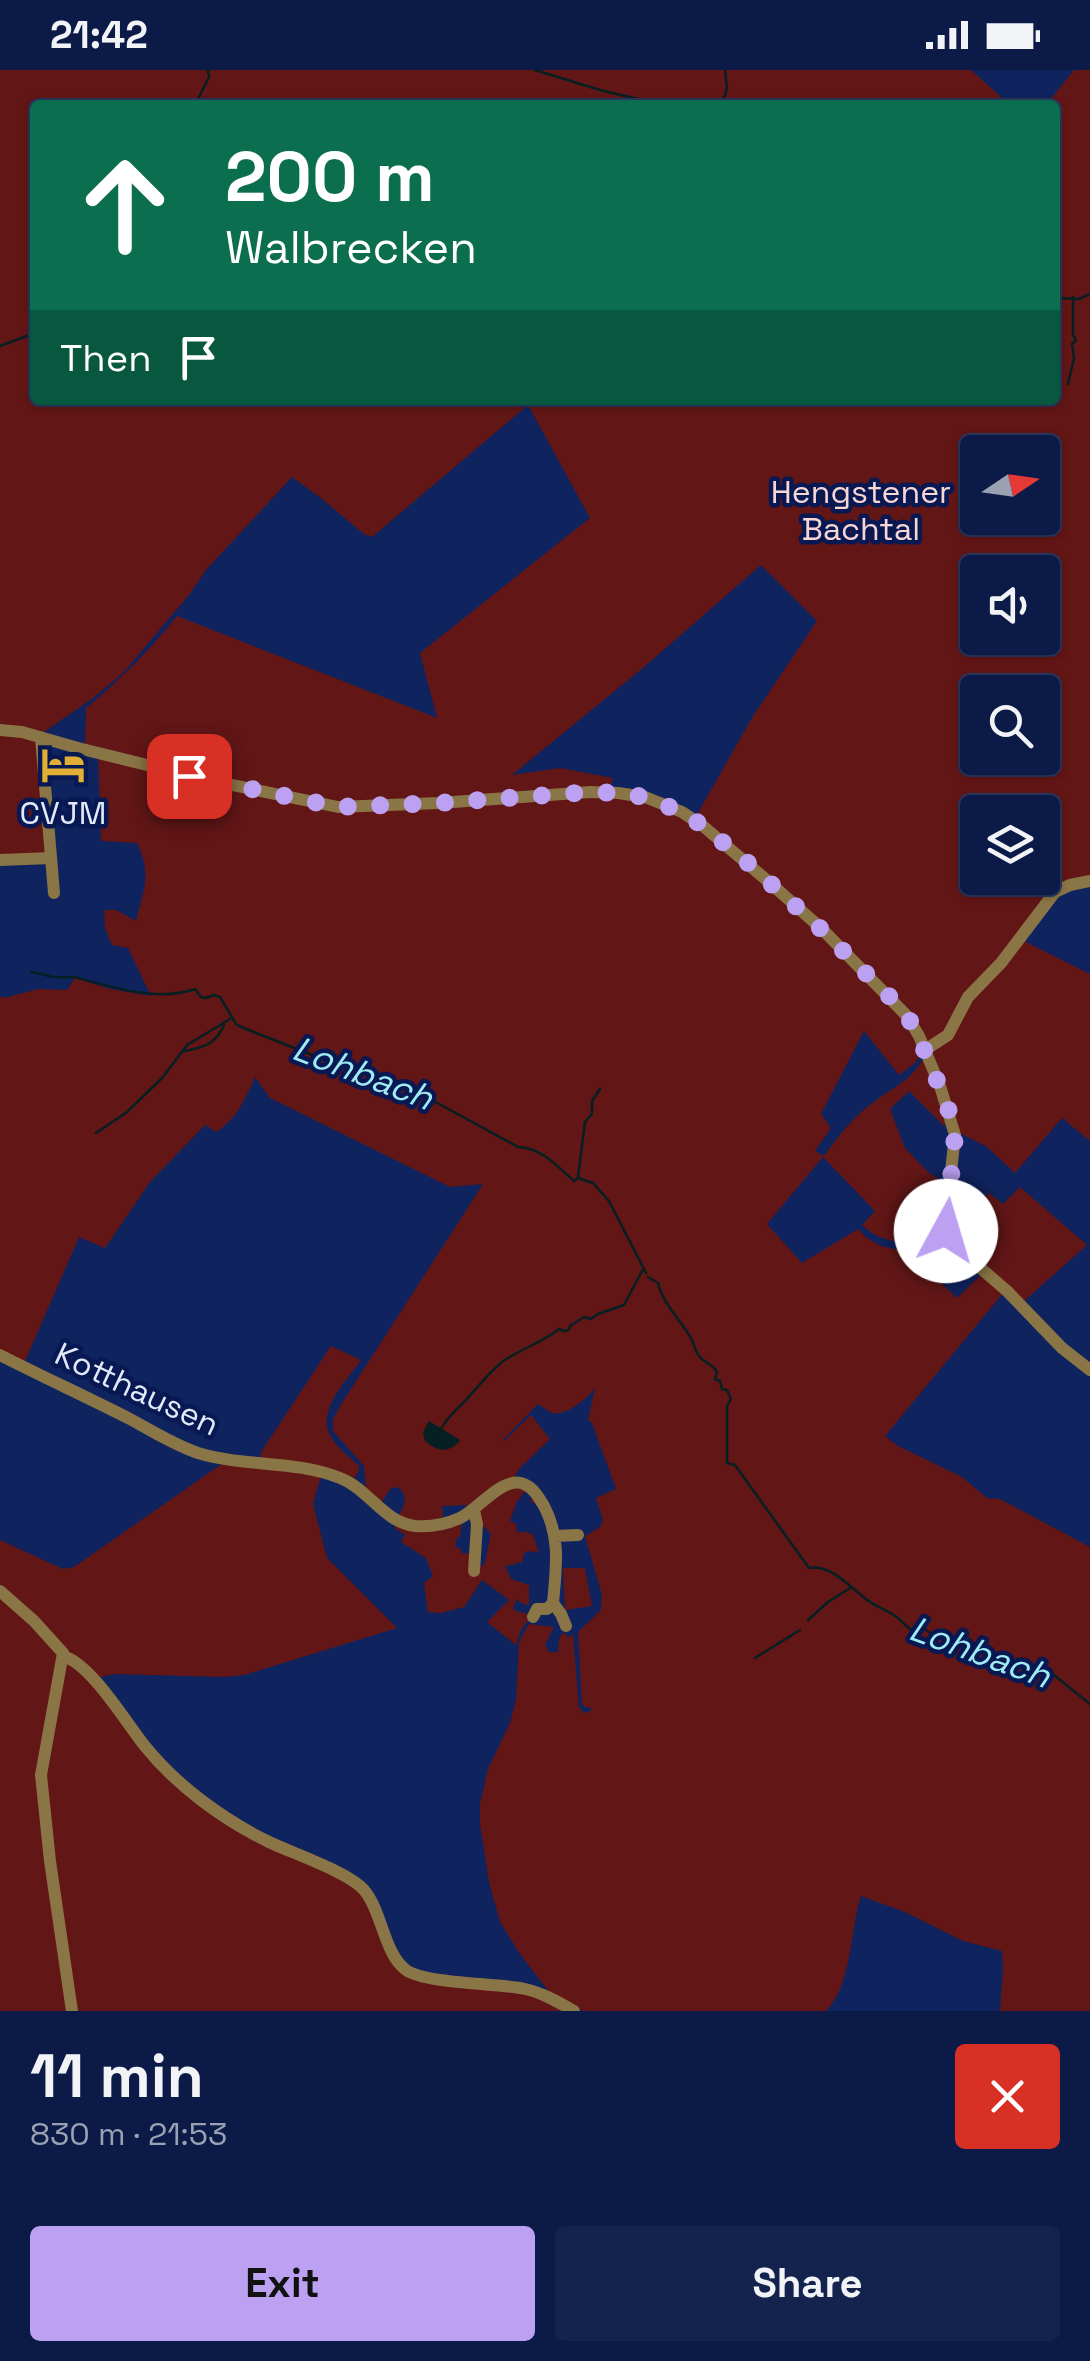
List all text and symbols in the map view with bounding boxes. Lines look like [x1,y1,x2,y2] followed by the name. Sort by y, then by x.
[50,11,148,59] text: 21:42
[225,132,435,221] text: 200 m
[60,140,190,270] icon: ahead
[225,219,477,276] text: Walbrecken
[171,330,226,385] icon: arrive
[60,334,151,382] text: Then
[960,435,1060,535] north arrow
[960,435,1060,895] map controls
[771,472,951,549] park label: Hengstener Bachtal
[960,555,1060,655] button: sound
[960,675,1060,775] button: search
[147,734,232,819] pin
[39,741,87,789] hotel icon: CVJM
[162,749,217,804] icon: arrive
[20,793,106,833] place label: CVJM
[960,795,1060,895] button: layers
[287,1026,440,1120] water label: Lohbach
[894,1179,998,1283] position arrow
[49,1334,225,1444] street label: Kotthausen
[904,1606,1057,1698] water label: Lohbach
[30,2038,204,2115] text: 11 min
[955,2044,1060,2149] button: close
[30,2114,227,2154] text: 830 m · 21:53
[30,2226,535,2341] button: Exit
[555,2226,1060,2341] button: Share

